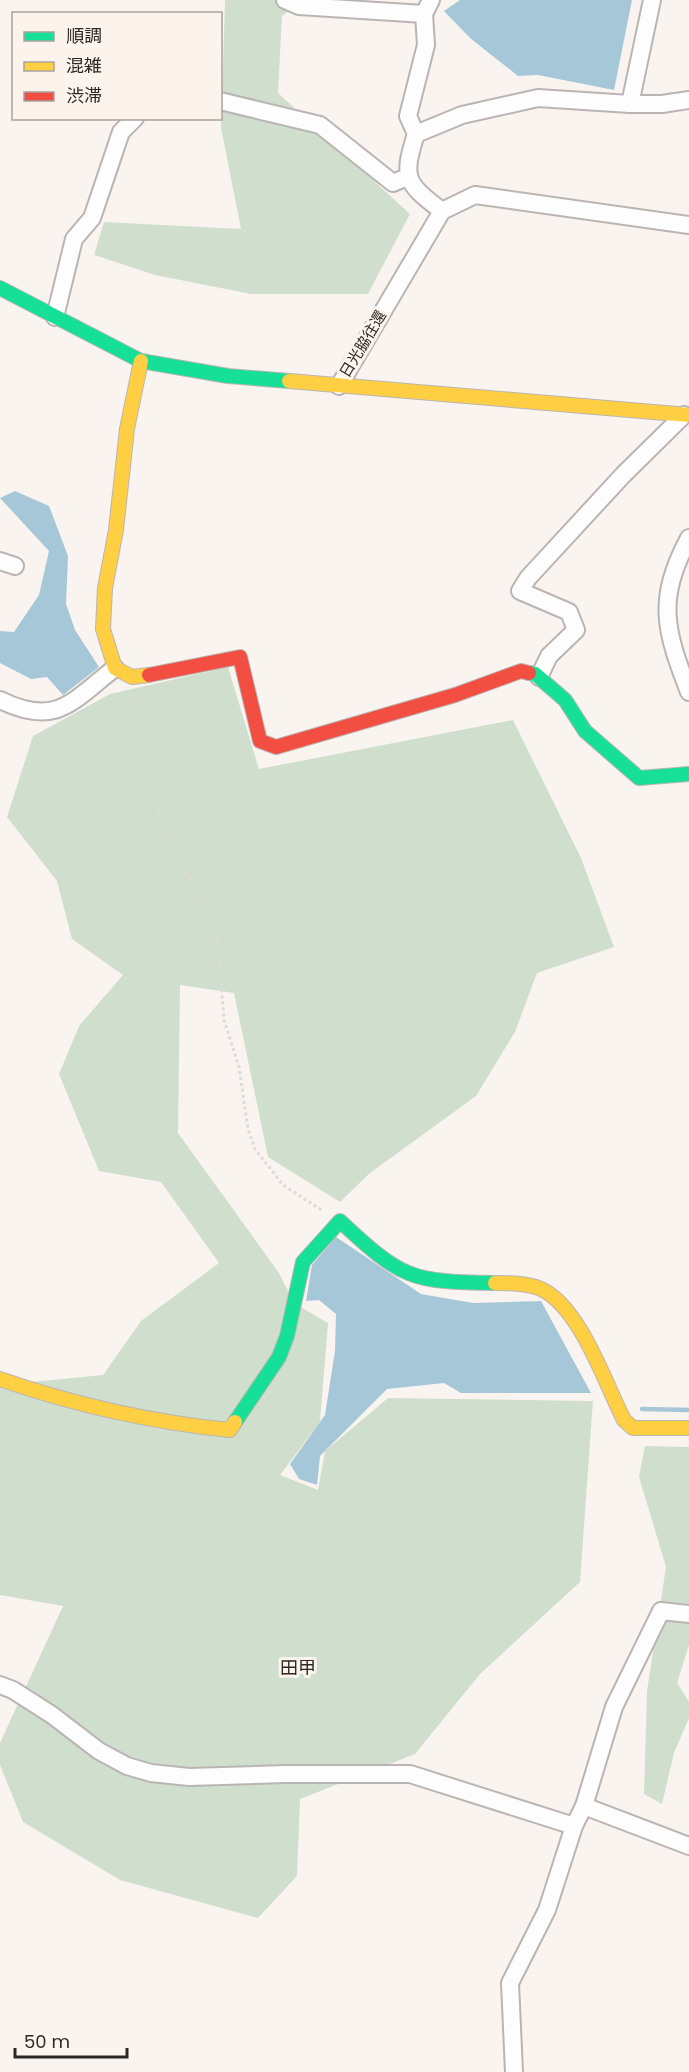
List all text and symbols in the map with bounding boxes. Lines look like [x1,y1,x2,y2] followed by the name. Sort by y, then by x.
[12,12,222,120] legend
[66,23,102,48] text: 順調
[66,53,102,78] text: 混雑
[66,83,102,108] text: 渋滞
[334,306,391,381] street label: 日光脇往還
[280,1655,316,1680] district label: 田甲
[15,2021,128,2059] scale bar
[24,2029,70,2054] text: 50 m

